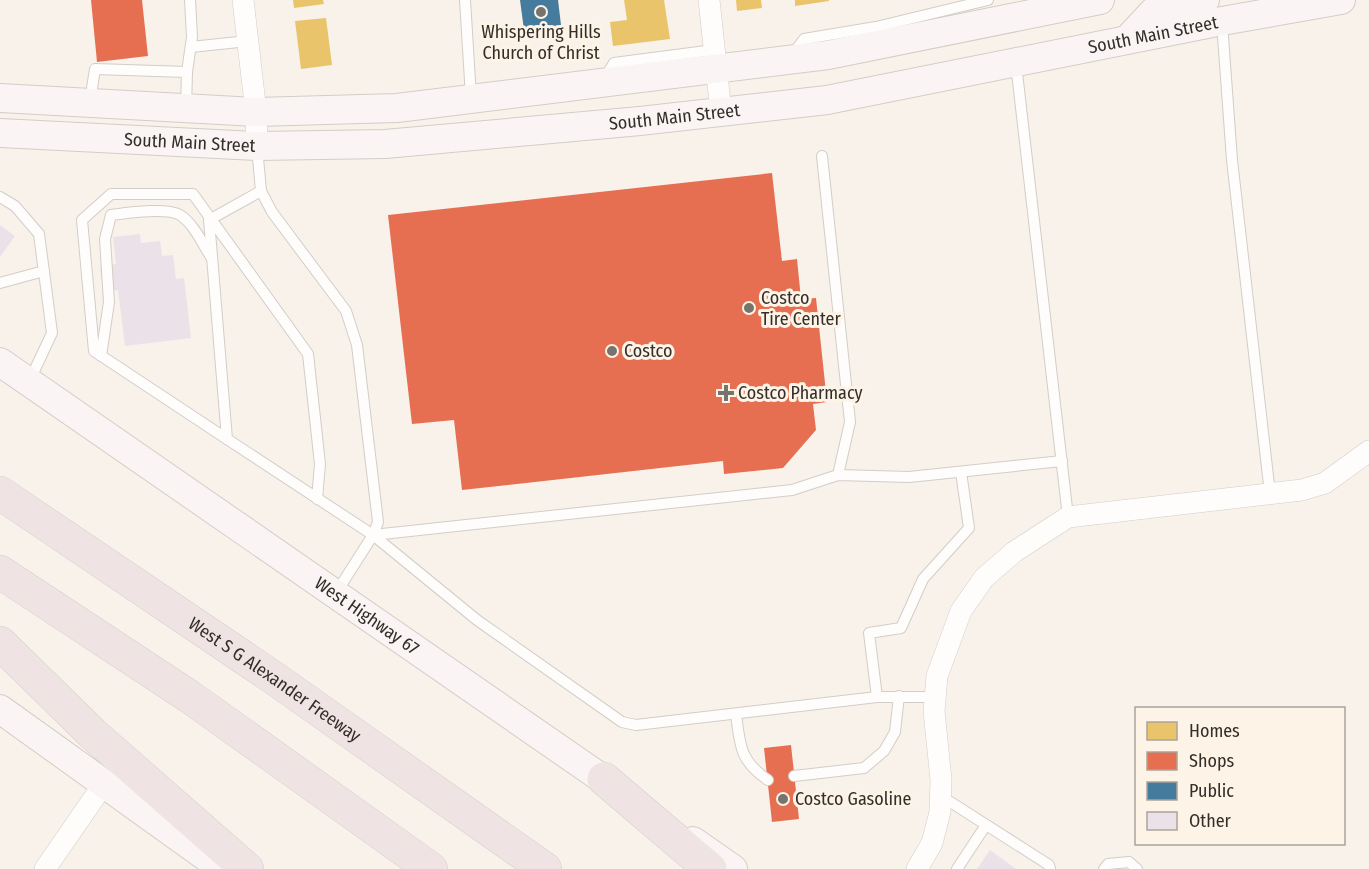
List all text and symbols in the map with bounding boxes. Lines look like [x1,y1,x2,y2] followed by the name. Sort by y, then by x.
[534,5,548,19] marker: Whispering Hills Church of Christ
[1086,11,1220,59] street label: South Main Street
[481,21,601,64] place label: Whispering Hills Church of Christ
[608,99,741,135] street label: South Main Street
[123,128,256,157] street label: South Main Street
[761,287,841,330] place label: Costco Tire Center
[742,301,756,315] marker: Costco Tire Center
[624,340,672,362] place label: Costco
[605,344,619,358] marker: Costco
[738,382,863,404] place label: Costco Pharmacy
[719,386,733,400] marker: Costco Pharmacy
[310,572,423,659] street label: West Highway 67
[184,612,365,747] street label: West S G Alexander Freeway
[1135,707,1345,845] legend
[1189,720,1240,742] text: Homes
[1189,750,1234,772] text: Shops
[1189,780,1234,802] text: Public
[795,788,912,810] place label: Costco Gasoline
[776,792,790,806] marker: Costco Gasoline
[1189,810,1232,832] text: Other

